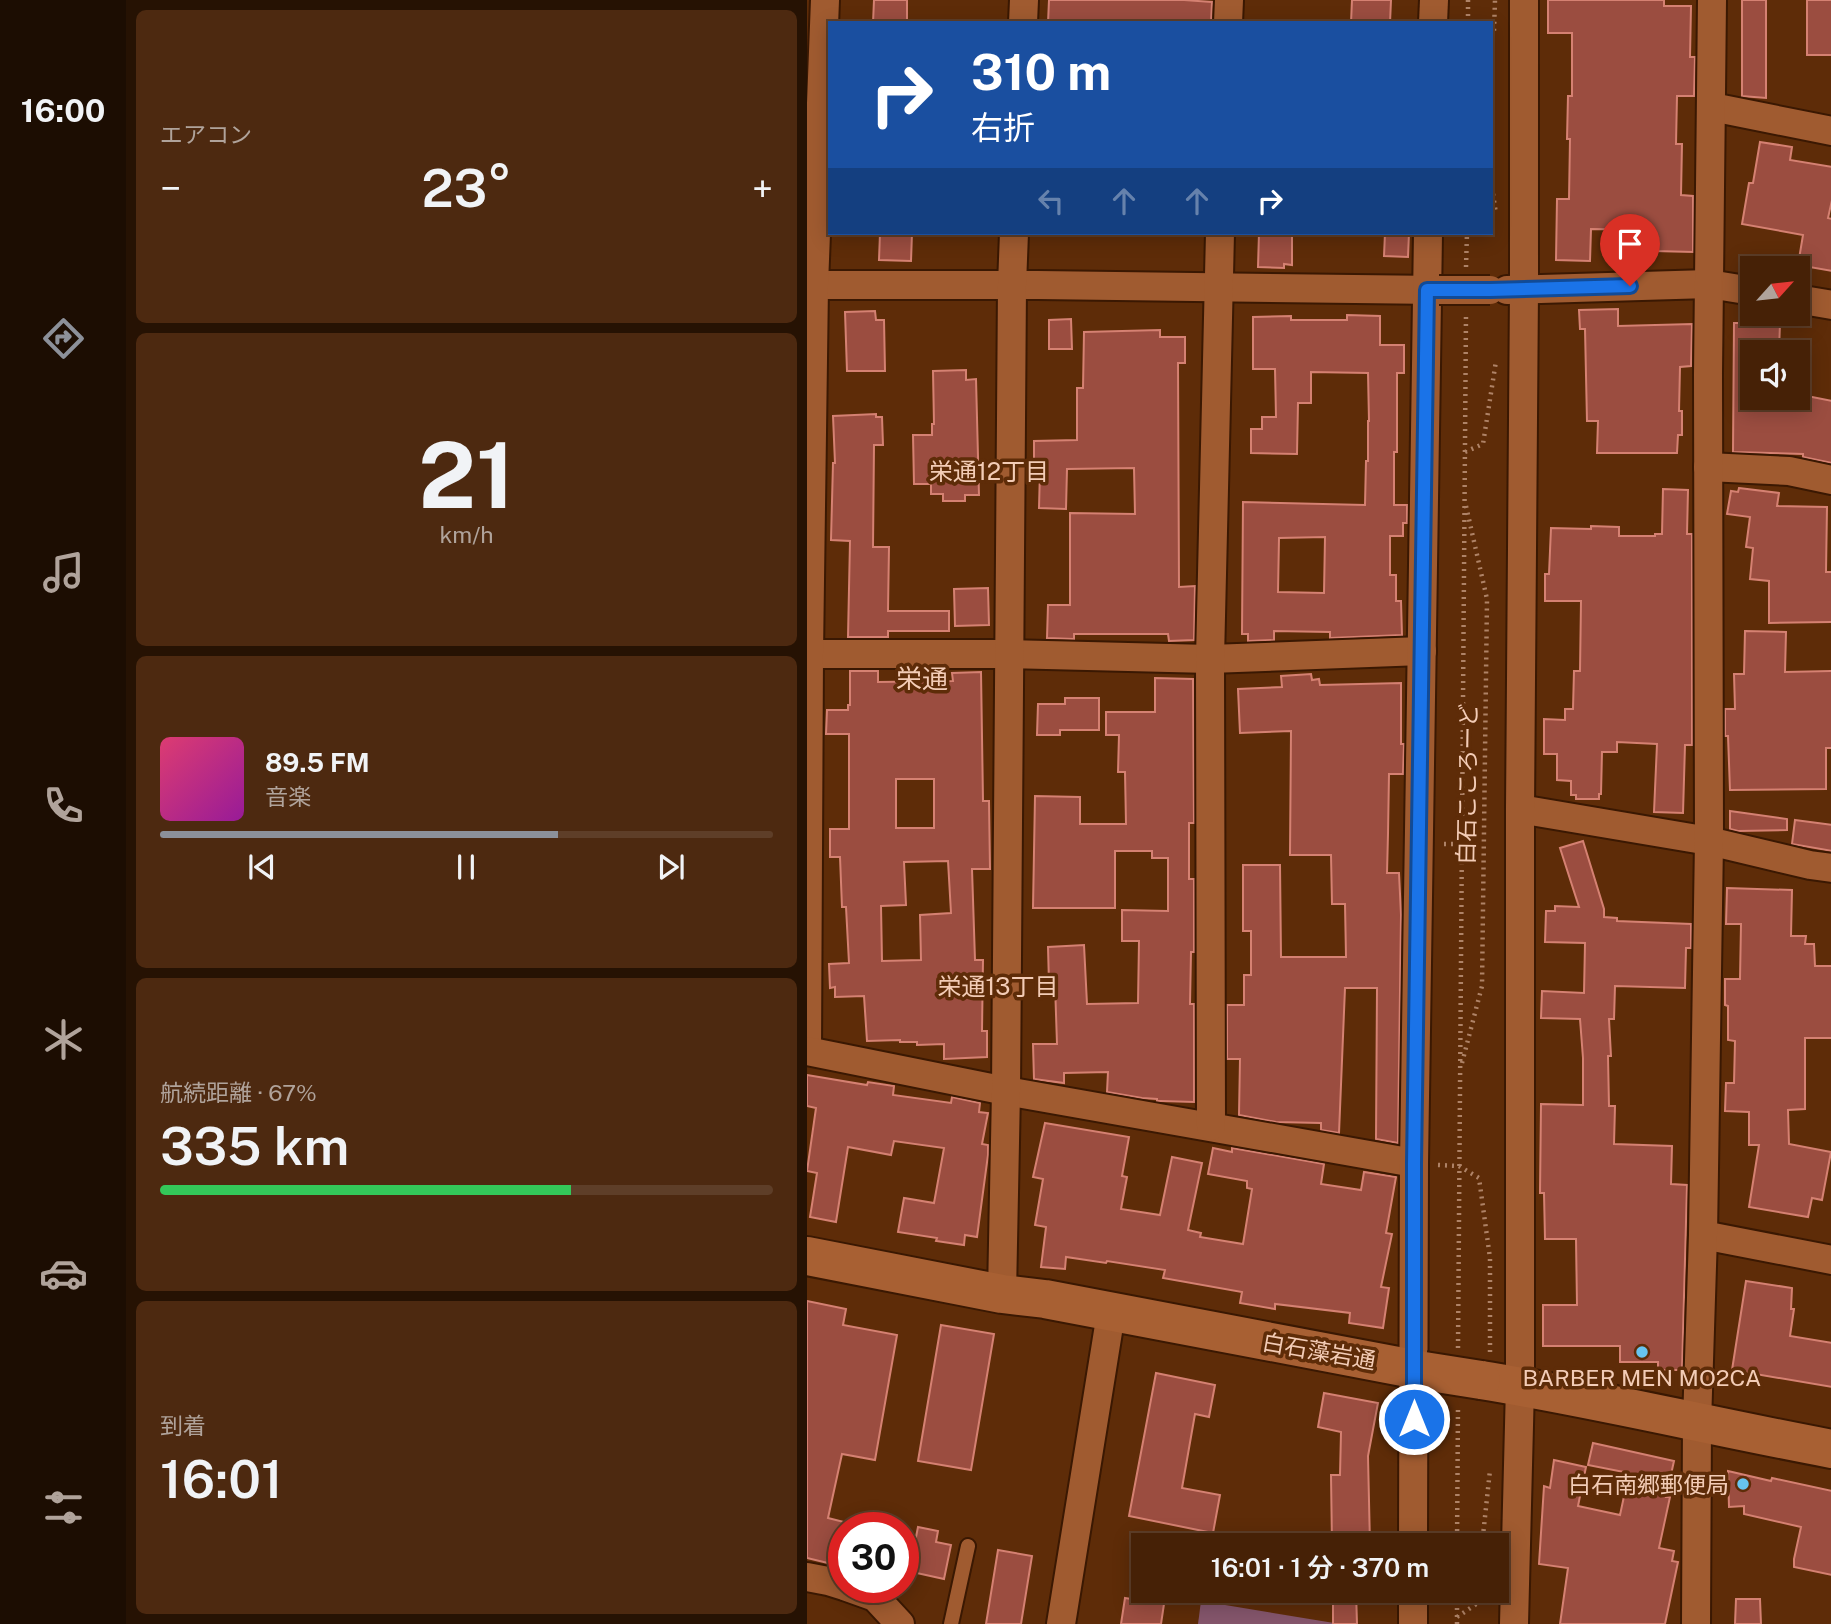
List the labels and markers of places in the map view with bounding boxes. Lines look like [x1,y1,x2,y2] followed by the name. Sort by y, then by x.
[1600,214,1660,286] pin
[1634,1344,1650,1360] marker: BARBER MEN MO2CA
[1523,1364,1761,1391] place label: BARBER MEN MO2CA
[1568,1471,1729,1498] place label: 白石南郷郵便局
[1735,1476,1751,1492] marker: 白石南郷郵便局

